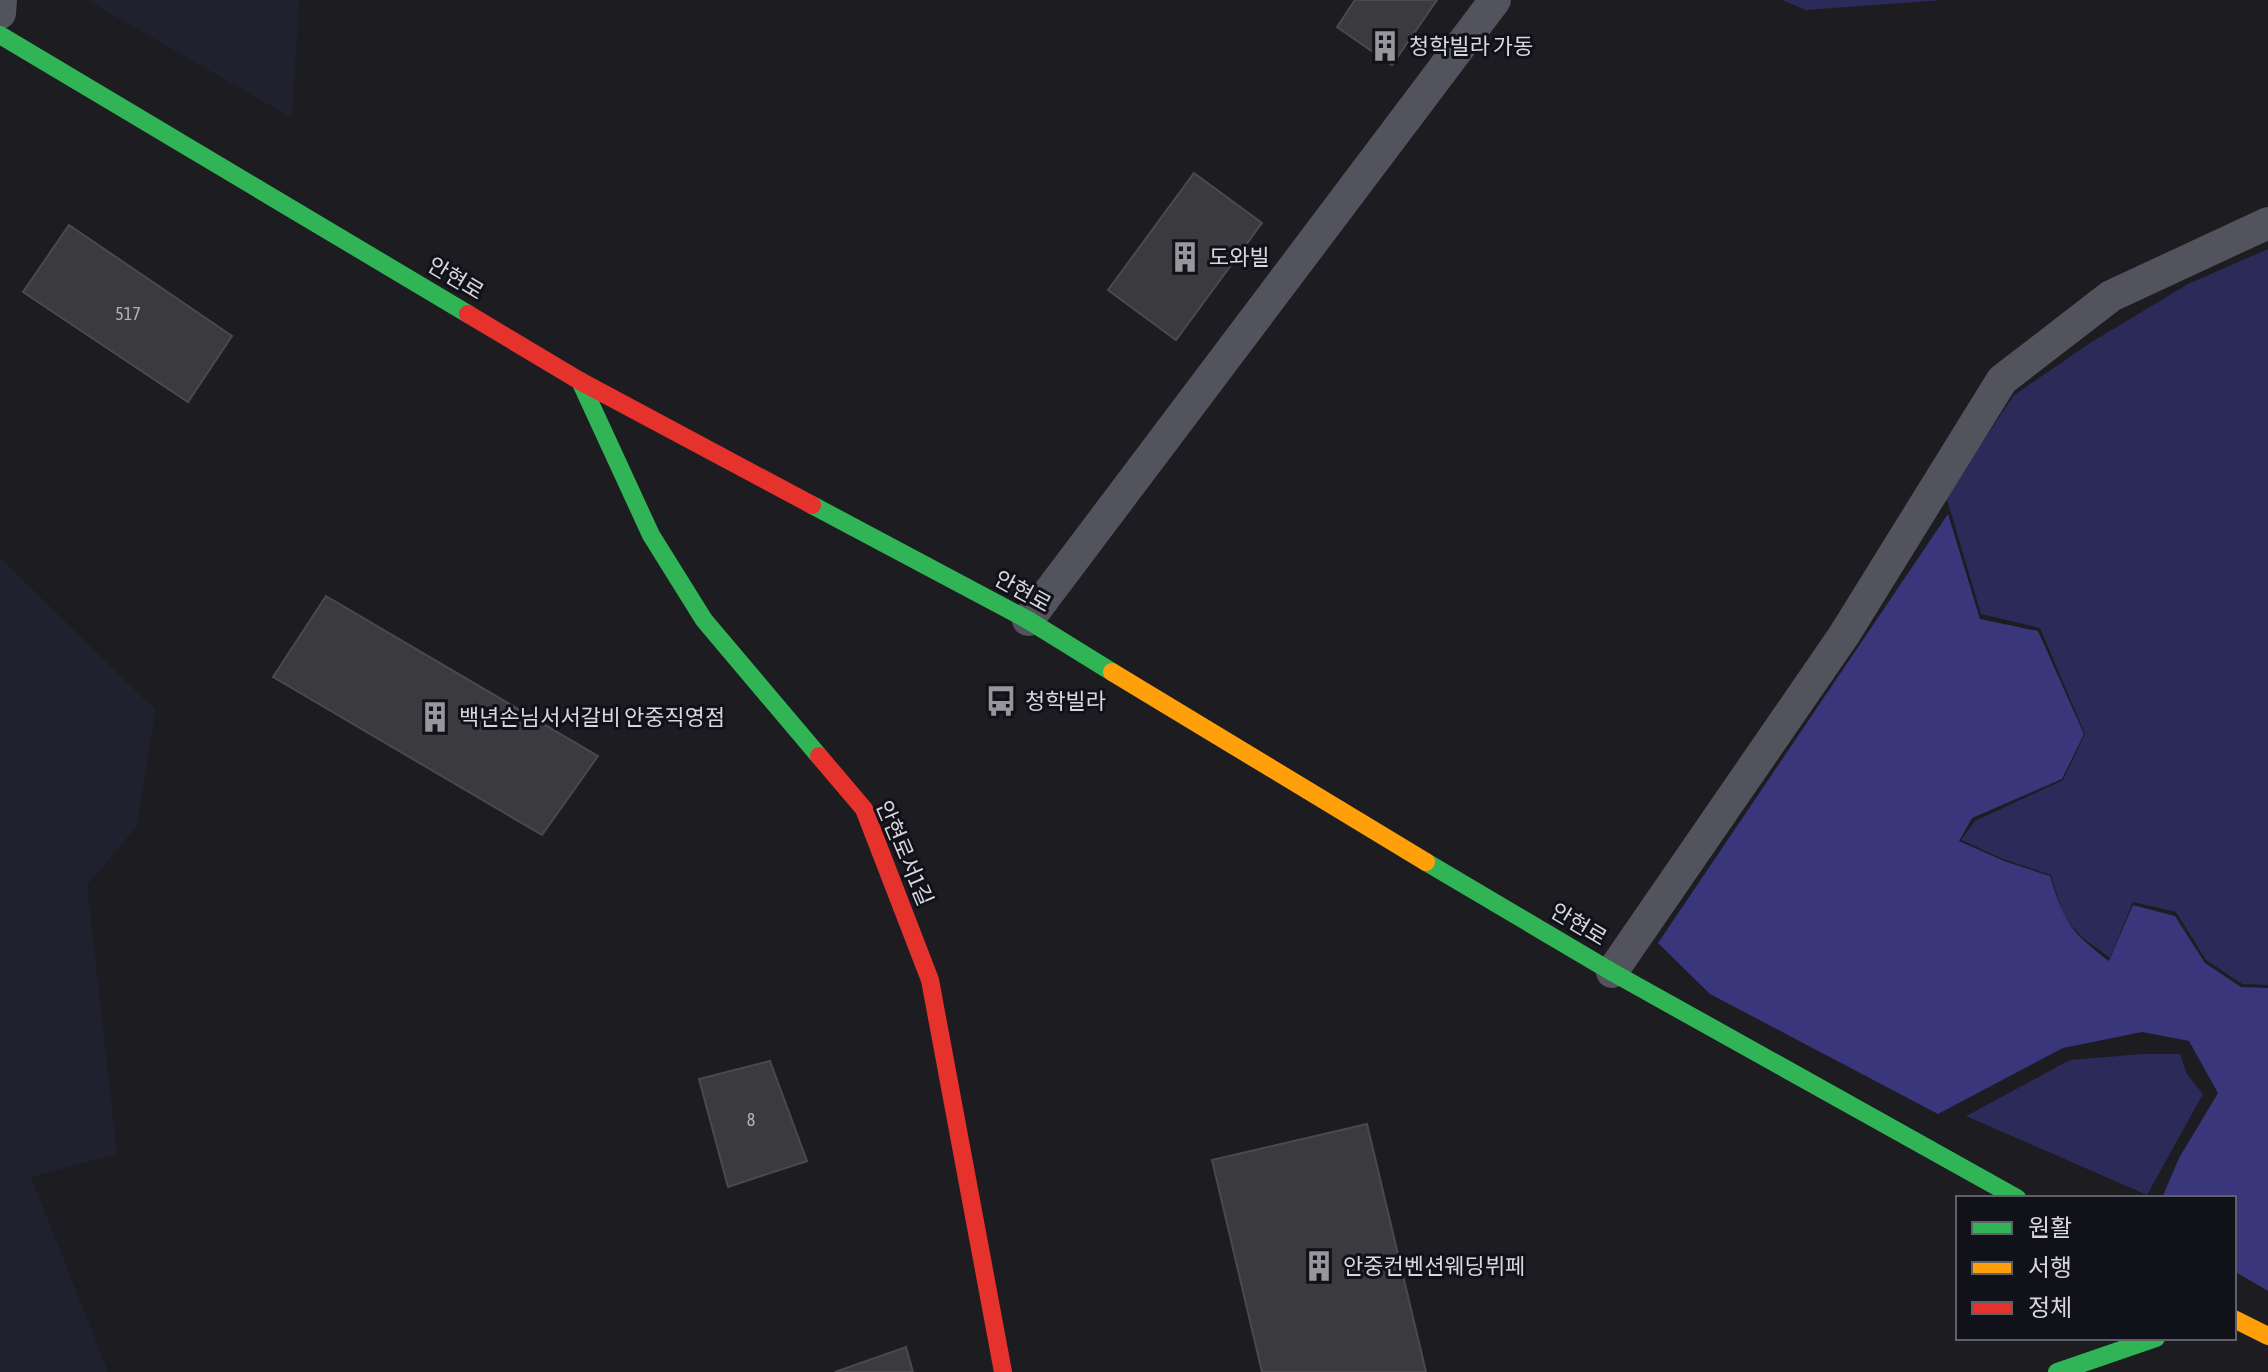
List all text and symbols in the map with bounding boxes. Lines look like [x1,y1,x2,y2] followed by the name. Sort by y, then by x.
[1368,29,1402,63] building icon: 청학빌라 가동
[1409,33,1533,59] place label: 청학빌라 가동
[1168,240,1202,274] building icon: 도와빌
[1209,244,1270,270] place label: 도와빌
[423,251,489,305] street label: 안현로
[115,303,141,324] house number: 517
[990,565,1056,617] street label: 안현로
[984,684,1018,718] bus stop icon: 청학빌라
[1025,688,1106,714] place label: 청학빌라
[418,700,452,734] building icon: 백년손님서서갈비 안중직영점
[459,704,725,730] place label: 백년손님서서갈비 안중직영점
[871,797,939,909] street label: 안현로서1길
[1546,897,1612,951] street label: 안현로
[747,1109,755,1130] house number: 8
[1956,1196,2236,1340] legend
[2028,1214,2072,1241] text: 원활
[1302,1249,1336,1283] building icon: 안중컨벤션웨딩뷔페
[1343,1253,1525,1279] place label: 안중컨벤션웨딩뷔페
[2028,1254,2072,1281] text: 서행
[2028,1294,2072,1321] text: 정체

